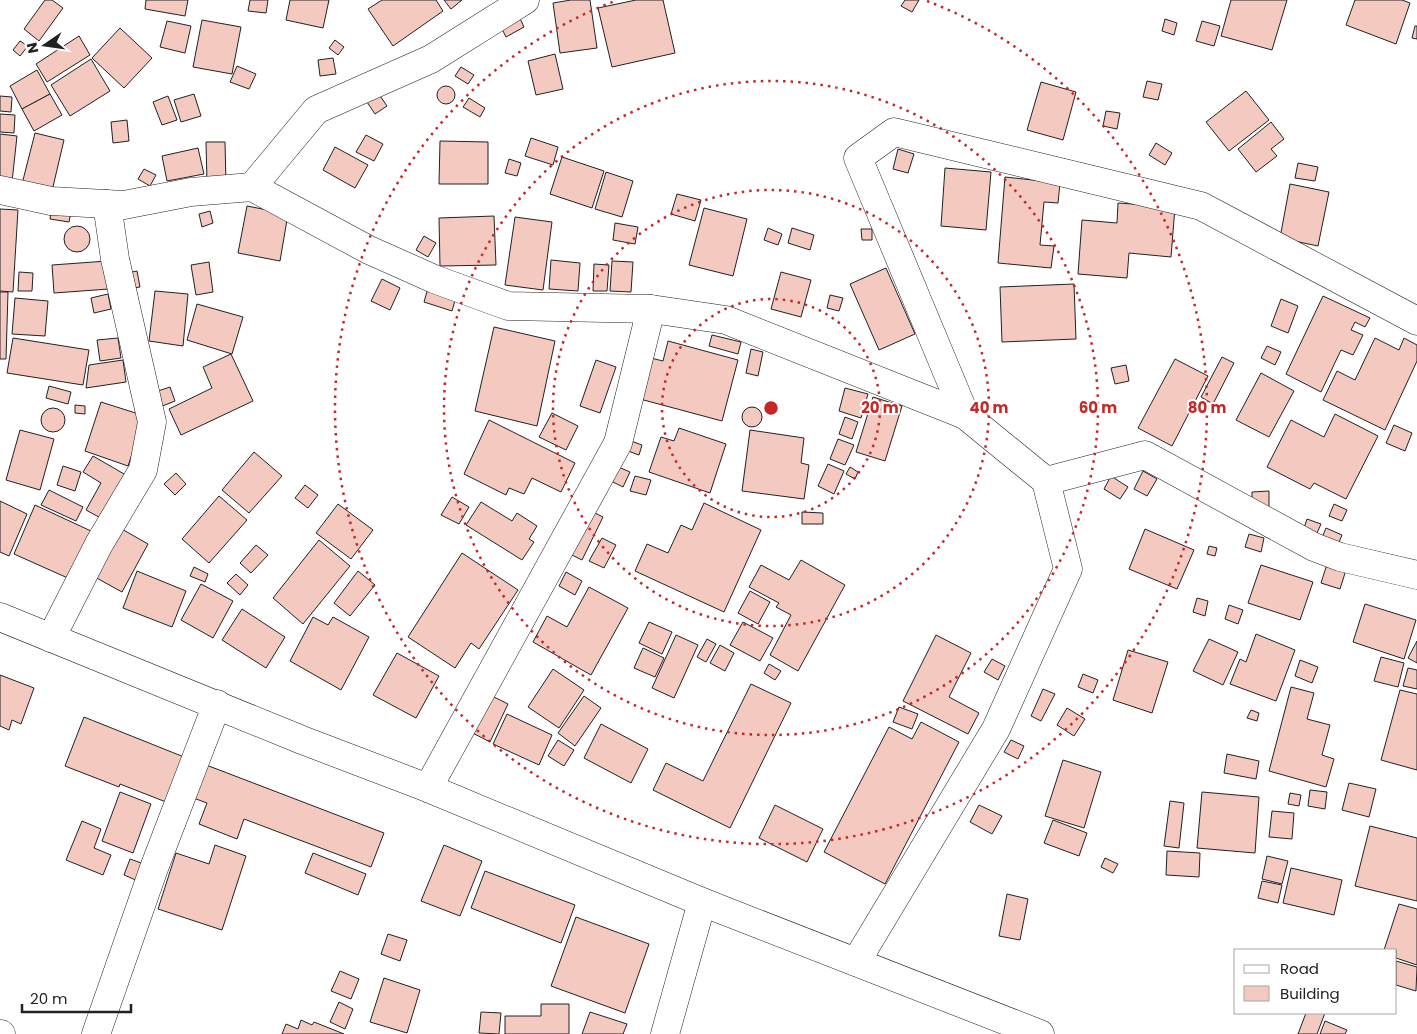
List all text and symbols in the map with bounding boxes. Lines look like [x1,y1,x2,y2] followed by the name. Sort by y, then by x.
[20,20,70,70] north arrow
[21,41,43,55] text: N
[861,397,899,418] text: 20 m
[969,397,1009,418] text: 40 m
[1079,397,1117,418] text: 60 m
[1188,397,1226,418] text: 80 m
[762,399,780,417] centre of rings
[1234,949,1397,1014] legend
[1280,958,1319,979] text: Road
[22,982,131,1014] scale bar
[1280,983,1340,1004] text: Building
[30,988,68,1009] text: 20 m

